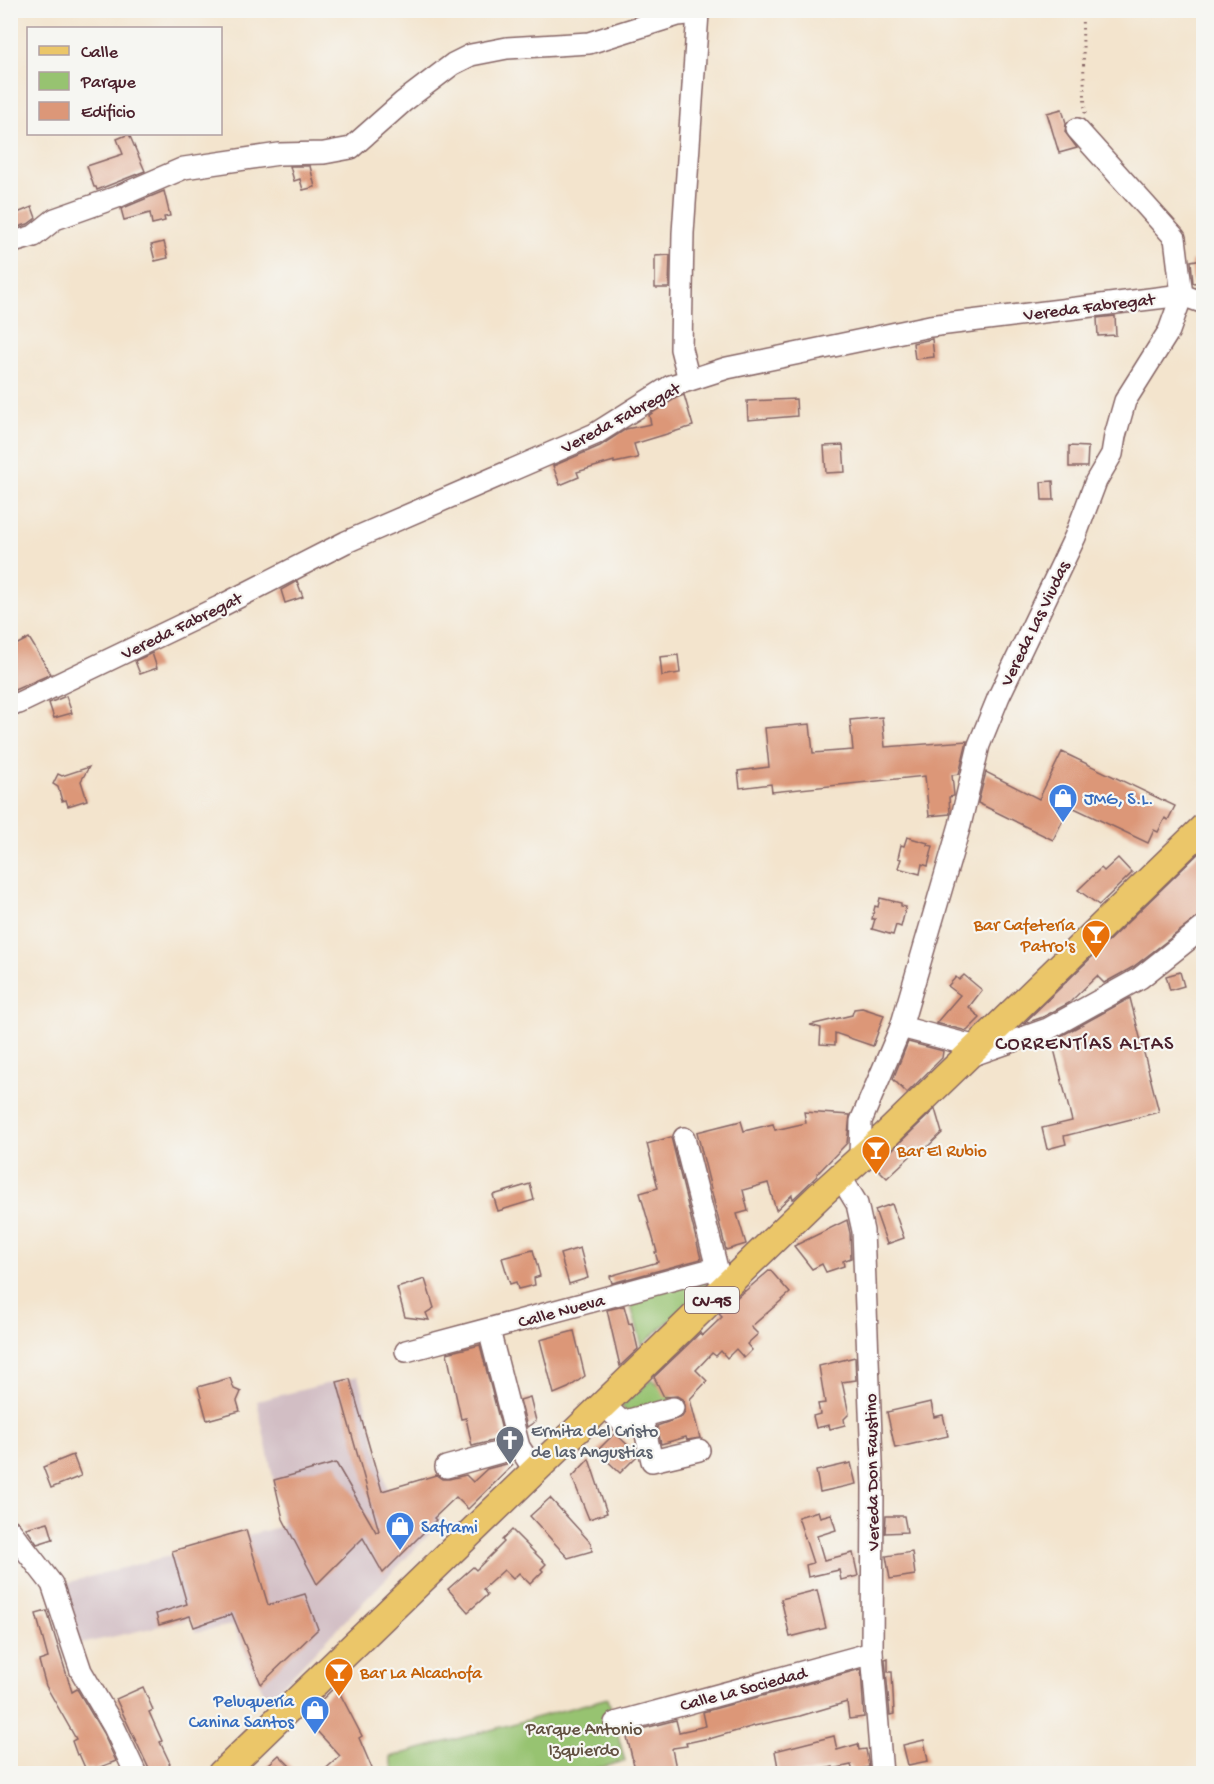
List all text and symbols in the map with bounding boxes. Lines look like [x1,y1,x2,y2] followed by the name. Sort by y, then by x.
[27,27,222,135] legend
[81,43,119,64] text: Calle
[80,73,137,94] text: Parque
[81,103,135,124] text: Edificio
[1022,290,1158,327] street label: Vereda Fabregat
[557,378,686,460] street label: Vereda Fabregat
[996,557,1076,691] street label: Vereda Las Viudas
[117,588,247,666] street label: Vereda Fabregat
[1047,782,1079,824] shop icon: JMG, S.L.
[1084,790,1154,811] place label: JMG, S.L.
[973,916,1076,958] place label: Bar Cafetería Patro's
[1080,918,1112,960] bar icon: Bar Cafetería Patro's
[995,1033,1175,1057] district label: CORRENTÍAS ALTAS
[860,1134,892,1176] bar icon: Bar El Rubio
[896,1142,987,1163] place label: Bar El Rubio
[685,1287,739,1313] road number: CV-95
[516,1291,608,1334] street label: Calle Nueva
[862,1393,885,1552] street label: Vereda Don Faustino
[531,1422,658,1464] place label: Ermita del Cristo de las Angustias
[494,1424,526,1466] church icon: Ermita del Cristo de las Angustias
[384,1510,416,1552] shop icon: Saframi
[421,1518,478,1539] place label: Saframi
[323,1656,355,1698] bar icon: Bar La Alcachofa
[678,1663,811,1717] street label: Calle La Sociedad
[359,1664,483,1685] place label: Bar La Alcachofa
[189,1692,295,1734] place label: Peluquería Canina Santos
[299,1694,331,1736] shop icon: Peluquería Canina Santos
[525,1720,642,1762] park label: Parque Antonio Izquierdo

